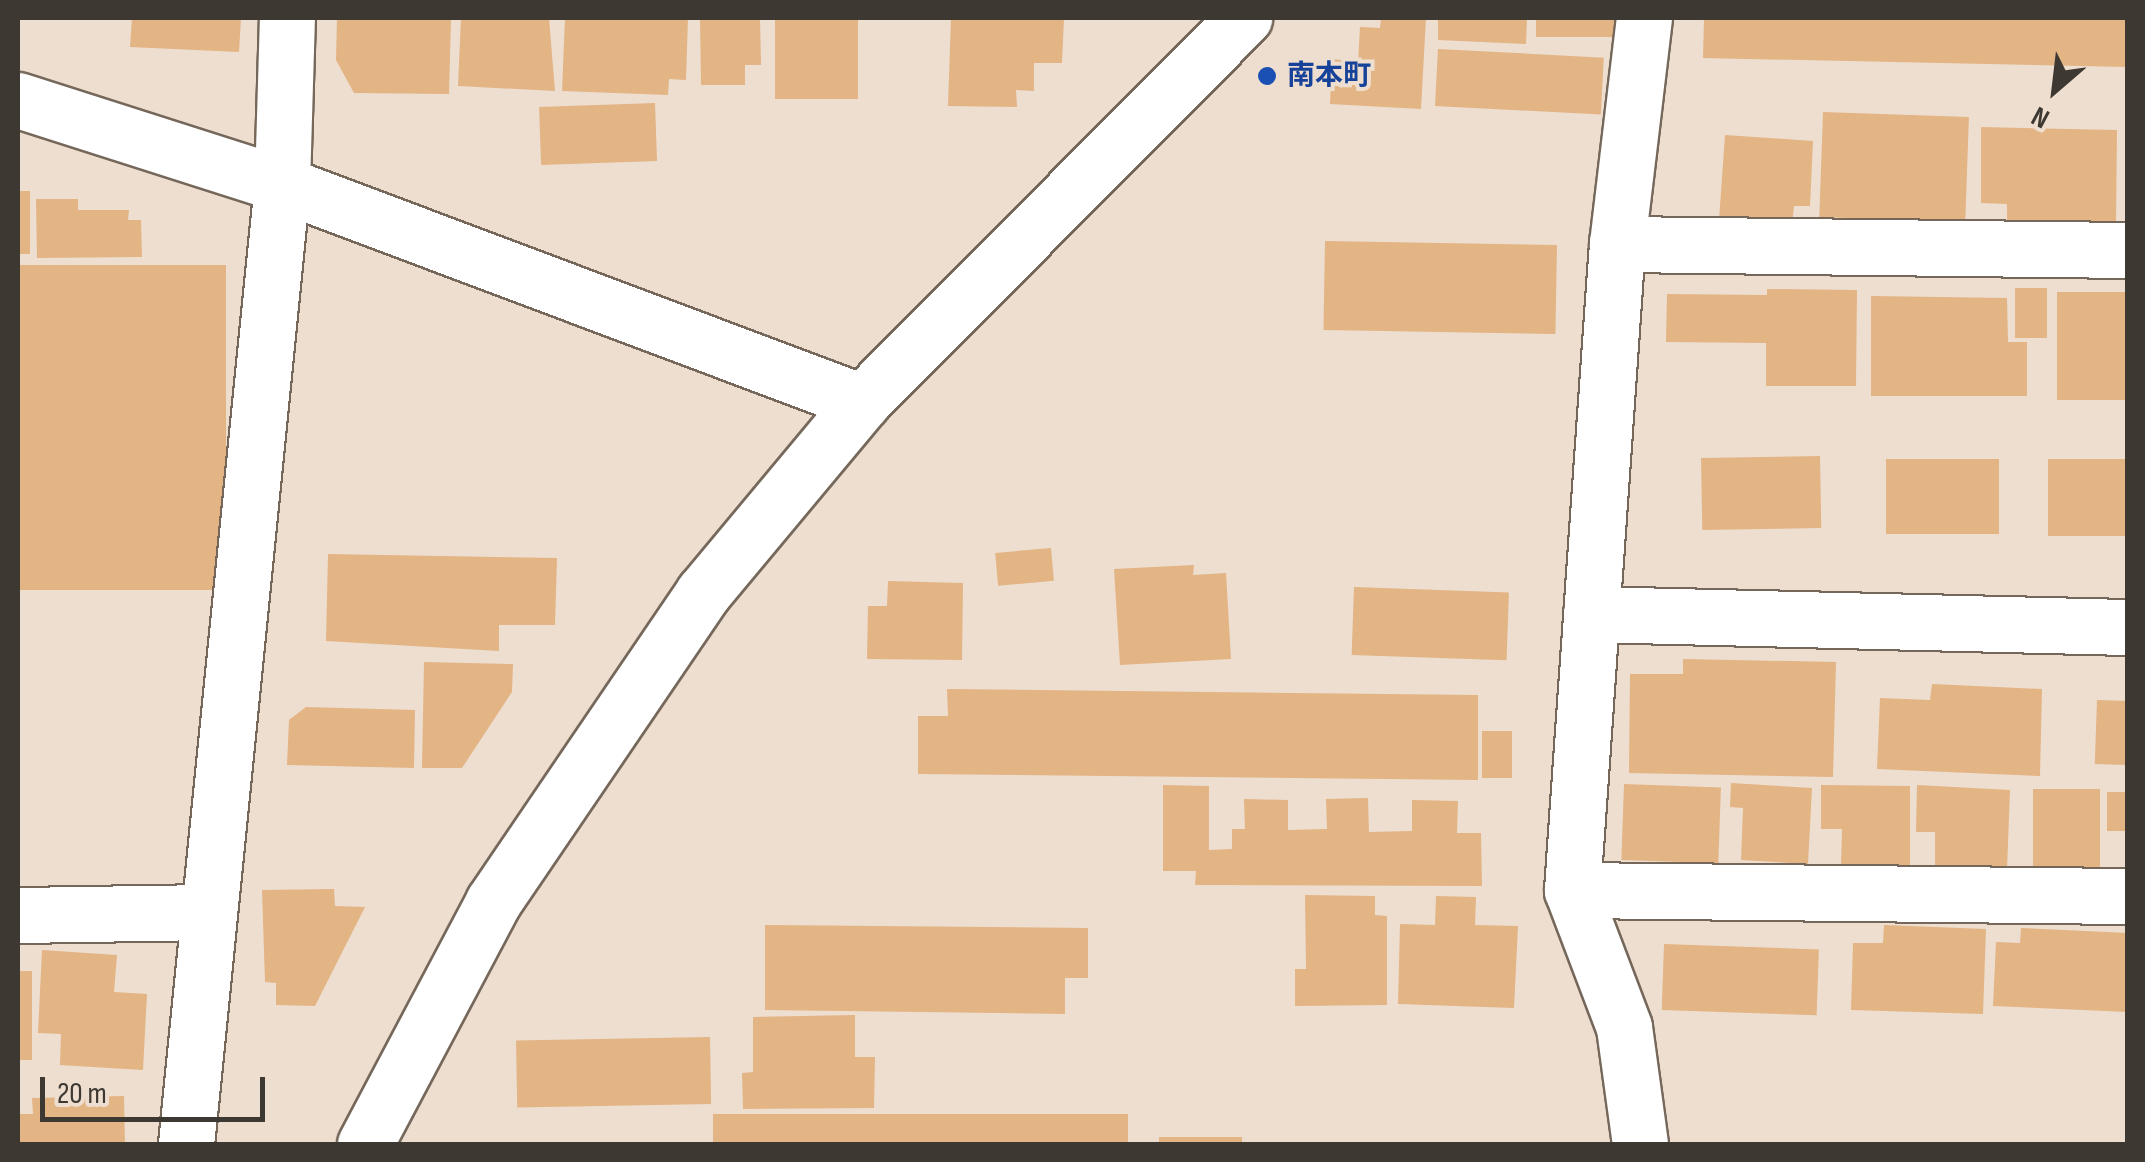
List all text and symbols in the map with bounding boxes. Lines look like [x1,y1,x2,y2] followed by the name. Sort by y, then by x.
[2005,40,2105,140] north arrow
[1287,59,1371,93] place label: 南本町
[1256,65,1278,87] marker: 南本町
[2026,99,2055,135] text: N
[45,1057,270,1119] scale bar
[57,1076,107,1112] text: 20 m

